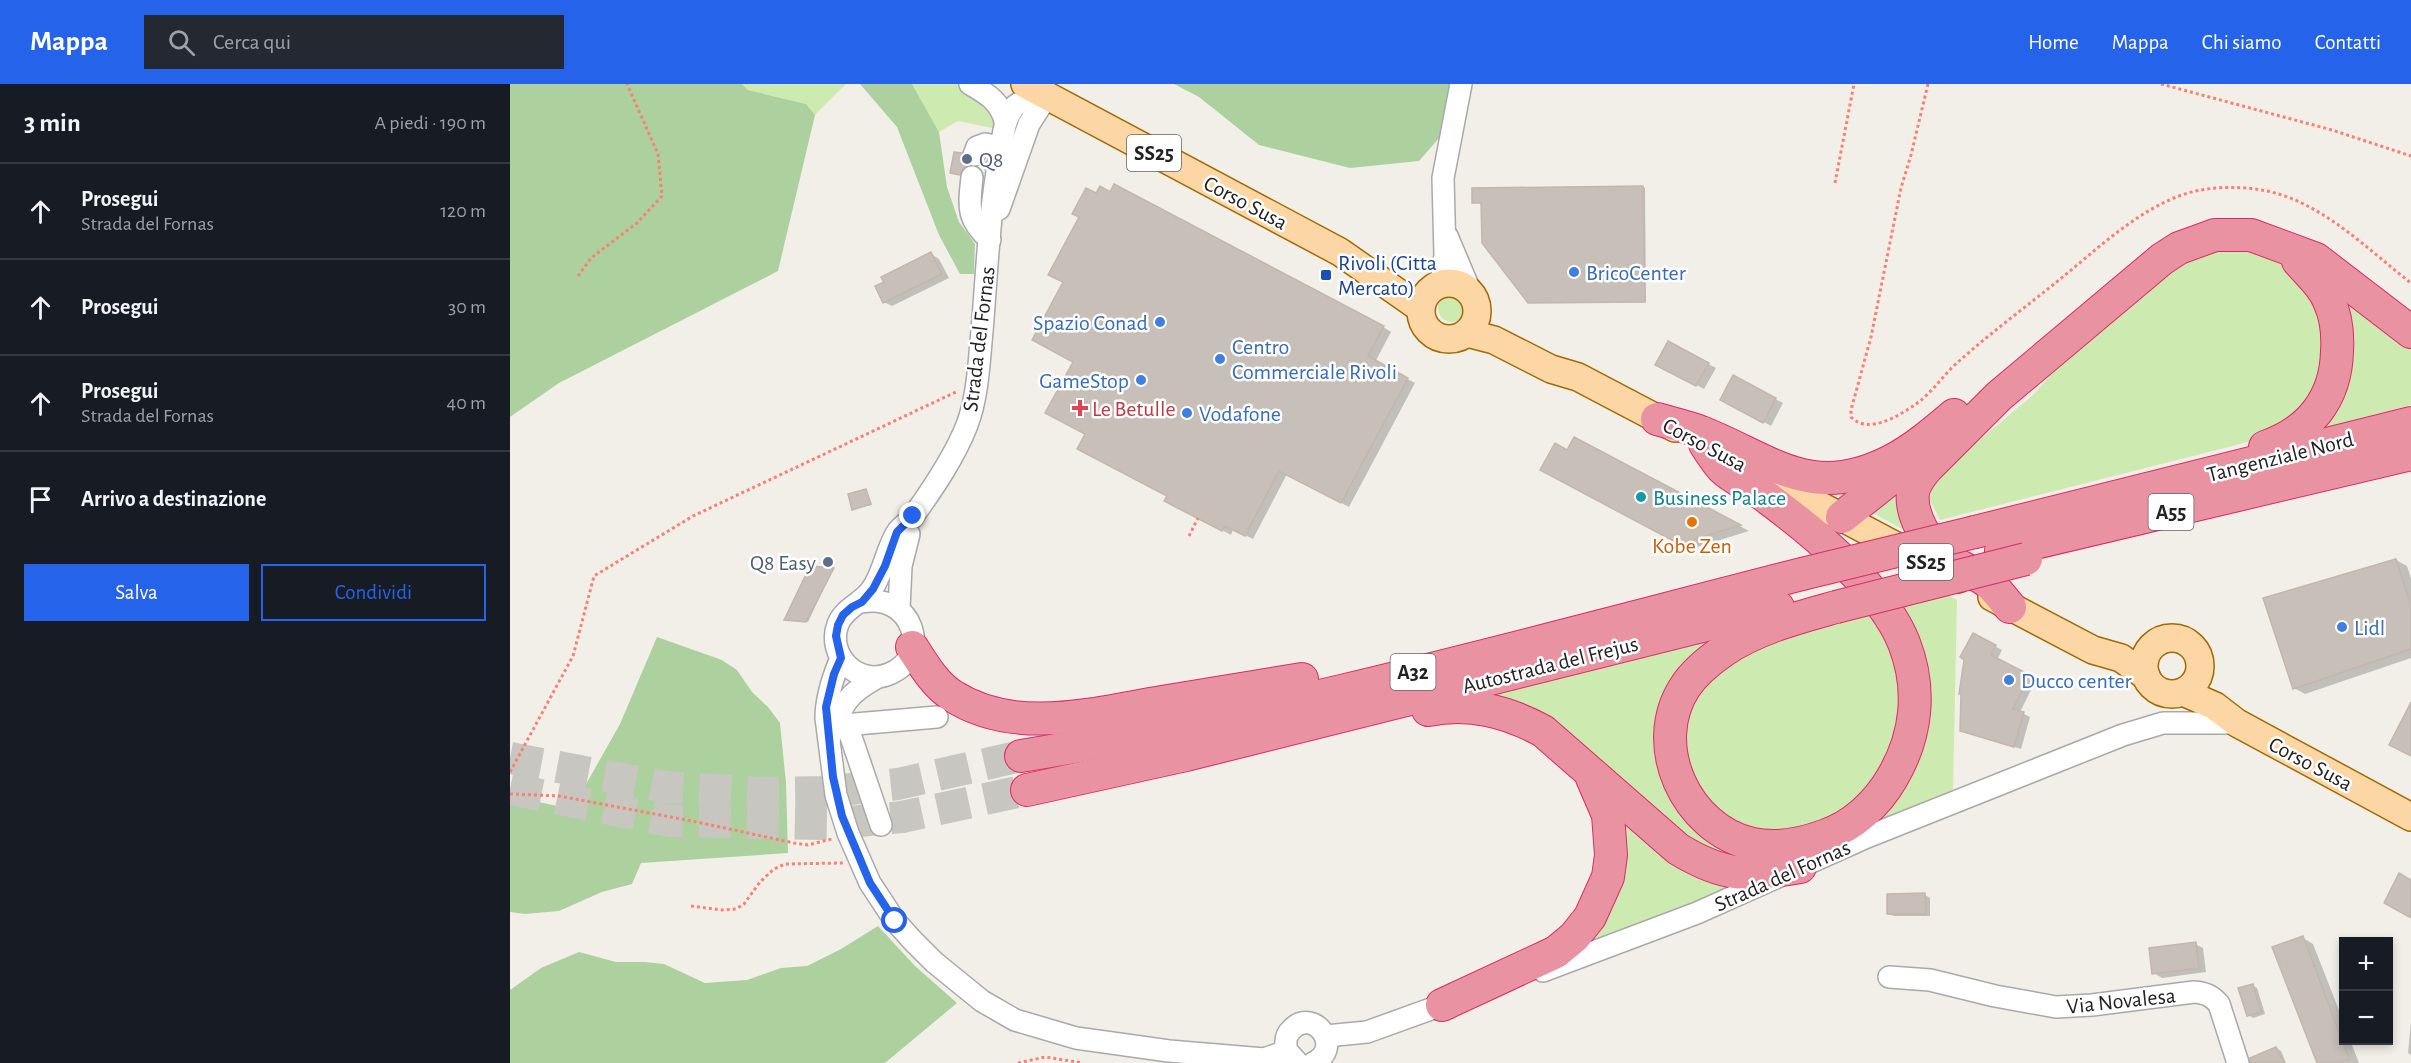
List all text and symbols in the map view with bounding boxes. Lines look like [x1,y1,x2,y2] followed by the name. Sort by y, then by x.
[144,15,564,69] search box
[165,26,198,59] icon: search
[30,28,108,56] text: Mappa
[213,31,291,53] text: Cerca qui
[2028,32,2079,53] text: Home
[2112,32,2169,53] text: Mappa
[2202,32,2282,53] text: Chi siamo
[2315,32,2381,53] text: Contatti
[24,110,81,136] text: 3 min
[374,113,486,133] text: A piedi · 190 m
[1127,135,1181,171] road number: SS25
[979,149,1004,171] place label: Q8
[960,152,974,166] marker: Q8
[1200,172,1291,234] street label: Corso Susa
[81,188,158,210] text: Prosegui
[24,195,57,228] icon: ahead
[440,201,486,221] text: 120 m
[81,214,214,234] text: Strada del Fornas
[1338,252,1437,299] place label: Rivoli (Citta Mercato)
[1586,262,1686,284] place label: BricoCenter
[959,265,999,413] street label: Strada del Fornas
[1567,265,1581,279] marker: BricoCenter
[1319,268,1333,282] marker: Rivoli (Citta Mercato)
[24,291,57,324] icon: ahead
[81,296,158,318] text: Prosegui
[448,297,486,317] text: 30 m
[1033,312,1148,334] place label: Spazio Conad
[1153,315,1167,329] marker: Spazio Conad
[1232,336,1397,383] place label: Centro Commerciale Rivoli
[1213,352,1227,366] marker: Centro Commerciale Rivoli
[1039,370,1129,392] place label: GameStop
[1134,373,1148,387] marker: GameStop
[81,380,158,402] text: Prosegui
[24,387,57,420] icon: ahead
[447,393,486,413] text: 40 m
[1092,398,1176,420] place label: Le Betulle
[1073,401,1087,415] marker: Le Betulle
[1199,403,1281,425] place label: Vodafone
[81,406,214,426] text: Strada del Fornas
[1180,406,1194,420] marker: Vodafone
[1659,414,1750,476] street label: Corso Susa
[2205,428,2356,486] street label: Tangenziale Nord
[24,483,57,516] icon: arrive
[1653,487,1786,509] place label: Business Palace
[81,488,266,510] text: Arrivo a destinazione
[1634,490,1648,504] marker: Business Palace
[2148,494,2194,530] road number: A55
[899,502,925,528] route end
[1685,515,1699,529] marker: Kobe Zen
[1652,535,1732,557] place label: Kobe Zen
[1899,544,1953,580] road number: SS25
[750,552,817,574] place label: Q8 Easy
[821,555,835,569] marker: Q8 Easy
[24,564,249,621] button: Salva
[261,564,486,621] button: Condividi
[2354,617,2385,639] place label: Lidl
[2335,620,2349,634] marker: Lidl
[1460,633,1640,697] street label: Autostrada del Frejus
[1390,654,1436,690] road number: A32
[2021,670,2132,692] place label: Ducco center
[2002,673,2016,687] marker: Ducco center
[2265,733,2356,795] street label: Corso Susa
[1711,836,1854,916] street label: Strada del Fornas
[881,907,907,933] route start
[2339,937,2393,1045] map controls
[2339,937,2393,991] button: +
[2065,984,2177,1018] street label: Via Novalesa
[2339,991,2393,1045] button: −

